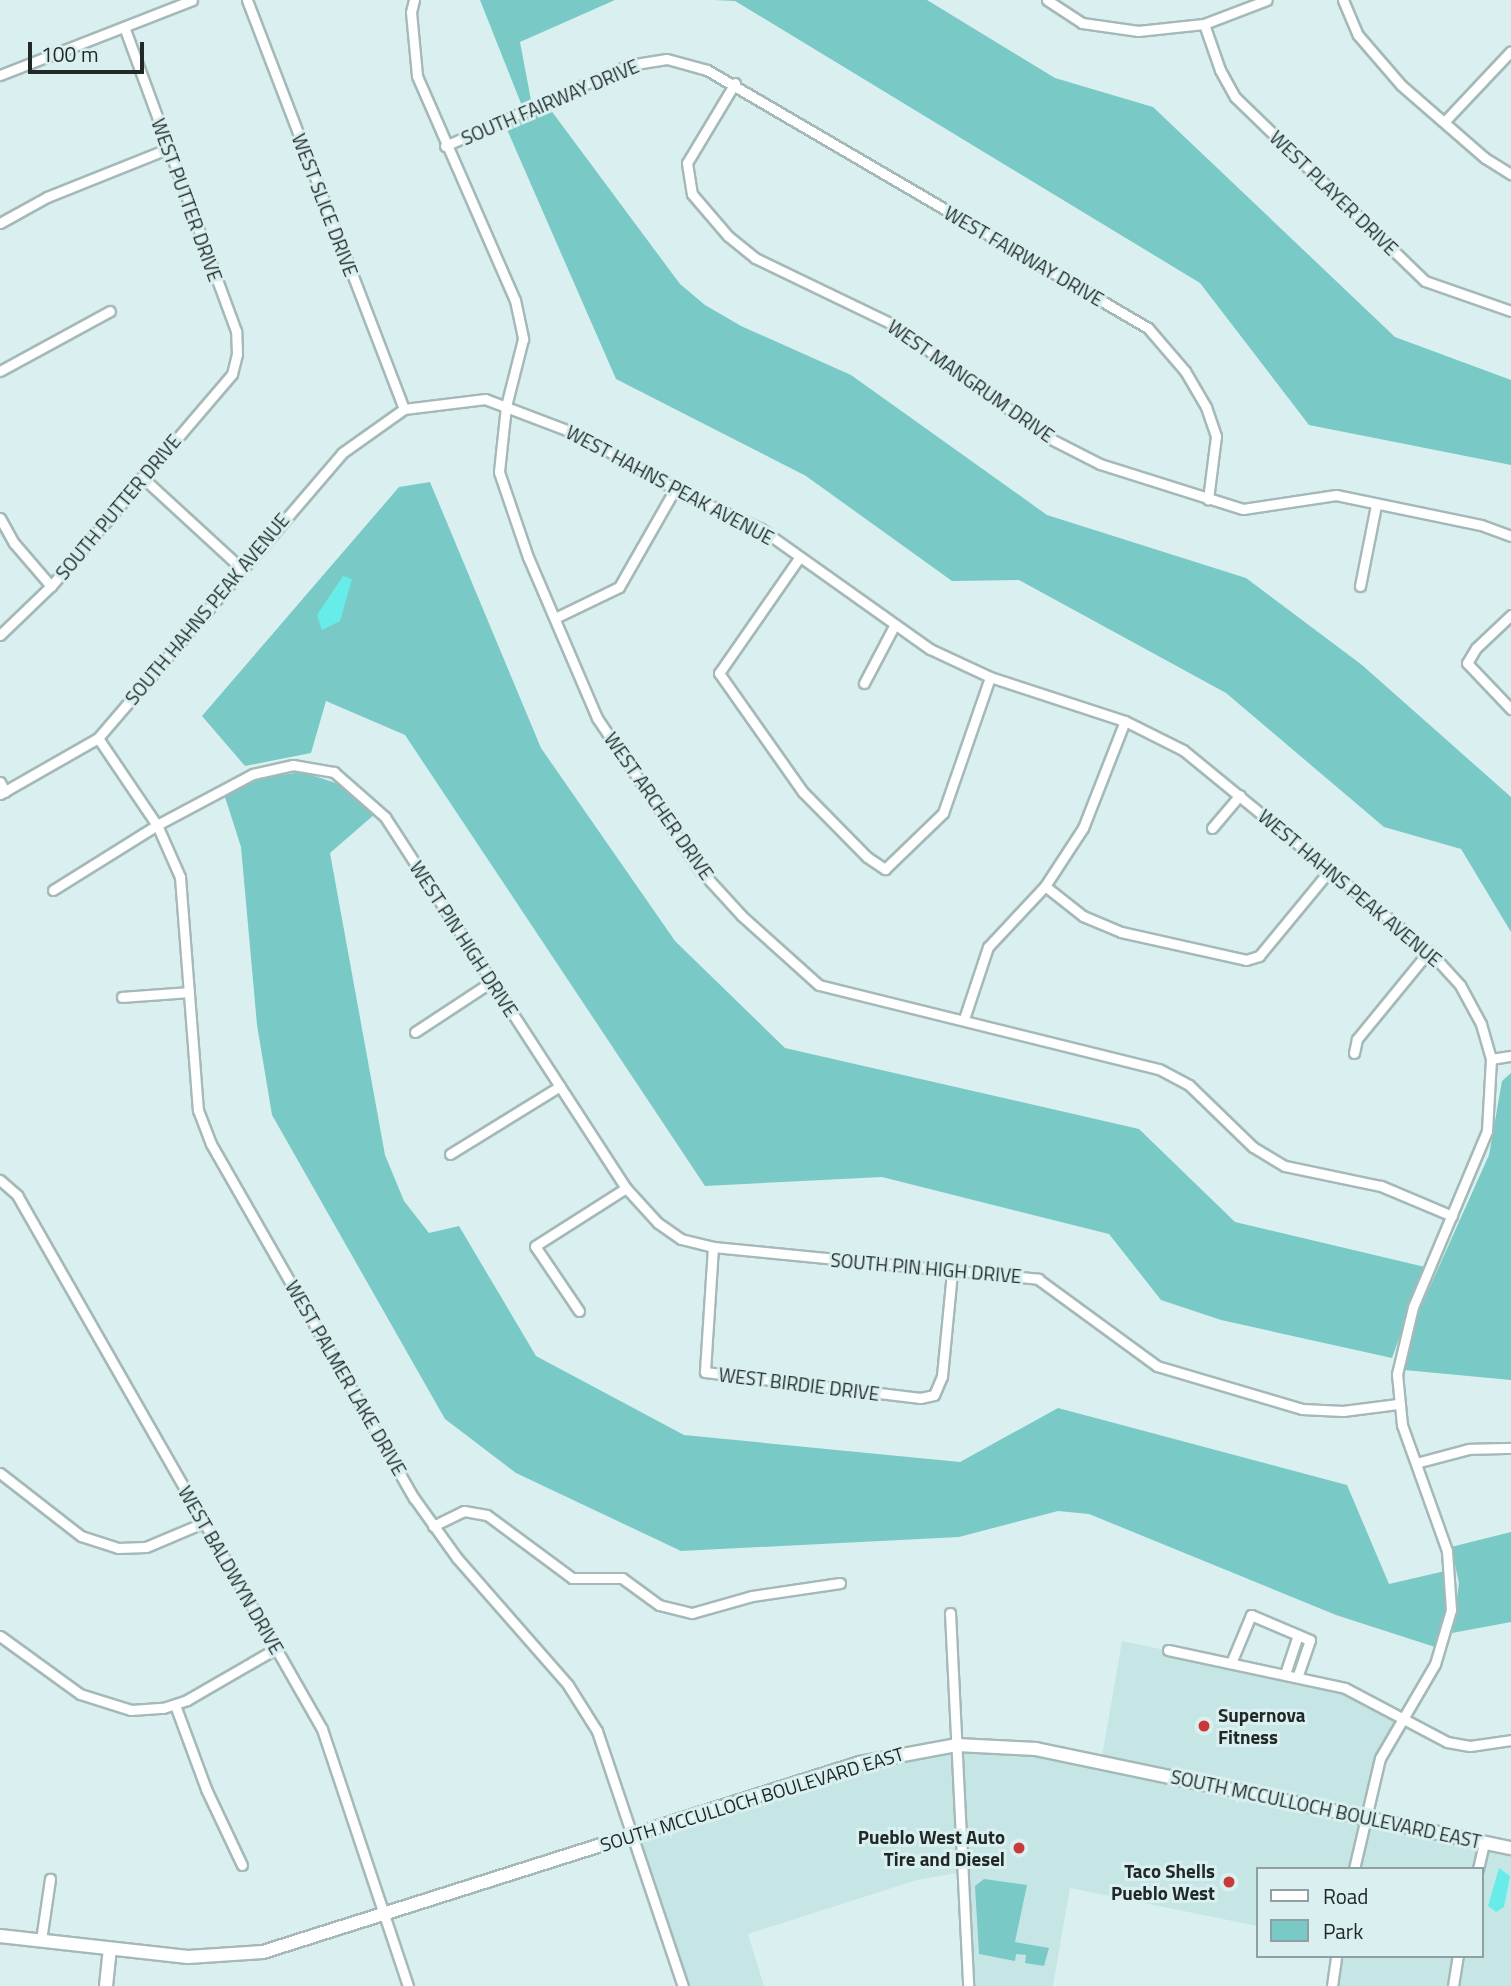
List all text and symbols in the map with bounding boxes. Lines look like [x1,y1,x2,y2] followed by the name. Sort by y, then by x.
[32,28,147,72] scale bar
[41,38,98,70] text: 100 m
[458,54,642,150] street label: SOUTH FAIRWAY DRIVE
[147,115,227,285] street label: WEST PUTTER DRIVE
[1265,126,1403,260] street label: WEST PLAYER DRIVE
[287,130,363,280] street label: WEST SLICE DRIVE
[940,201,1108,311] street label: WEST FAIRWAY DRIVE
[883,315,1059,447] street label: WEST MANGRUM DRIVE
[562,420,778,550] street label: WEST HAHNS PEAK AVENUE
[51,430,185,584] street label: SOUTH PUTTER DRIVE
[120,509,294,709] street label: SOUTH HAHNS PEAK AVENUE
[600,728,718,884] street label: WEST ARCHER DRIVE
[1254,805,1446,971] street label: WEST HAHNS PEAK AVENUE
[405,857,523,1021] street label: WEST PIN HIGH DRIVE
[830,1248,1022,1288] street label: SOUTH PIN HIGH DRIVE
[281,1276,411,1480] street label: WEST PALMER LAKE DRIVE
[717,1363,881,1405] street label: WEST BIRDIE DRIVE
[174,1482,288,1658] street label: WEST BALDWYN DRIVE
[1218,1704,1305,1748] place label: Supernova Fitness
[1196,1718,1212,1734] marker: Supernova Fitness
[597,1742,907,1856] street label: SOUTH MCCULLOCH BOULEVARD EAST
[1169,1765,1483,1853] street label: SOUTH MCCULLOCH BOULEVARD EAST
[858,1826,1005,1870] place label: Pueblo West Auto Tire and Diesel
[1011,1840,1027,1856] marker: Pueblo West Auto Tire and Diesel
[1111,1860,1215,1904] place label: Taco Shells Pueblo West
[1256,1867,1483,1958] legend
[1221,1874,1237,1890] marker: Taco Shells Pueblo West
[1323,1880,1368,1912] text: Road
[1323,1915,1363,1947] text: Park

